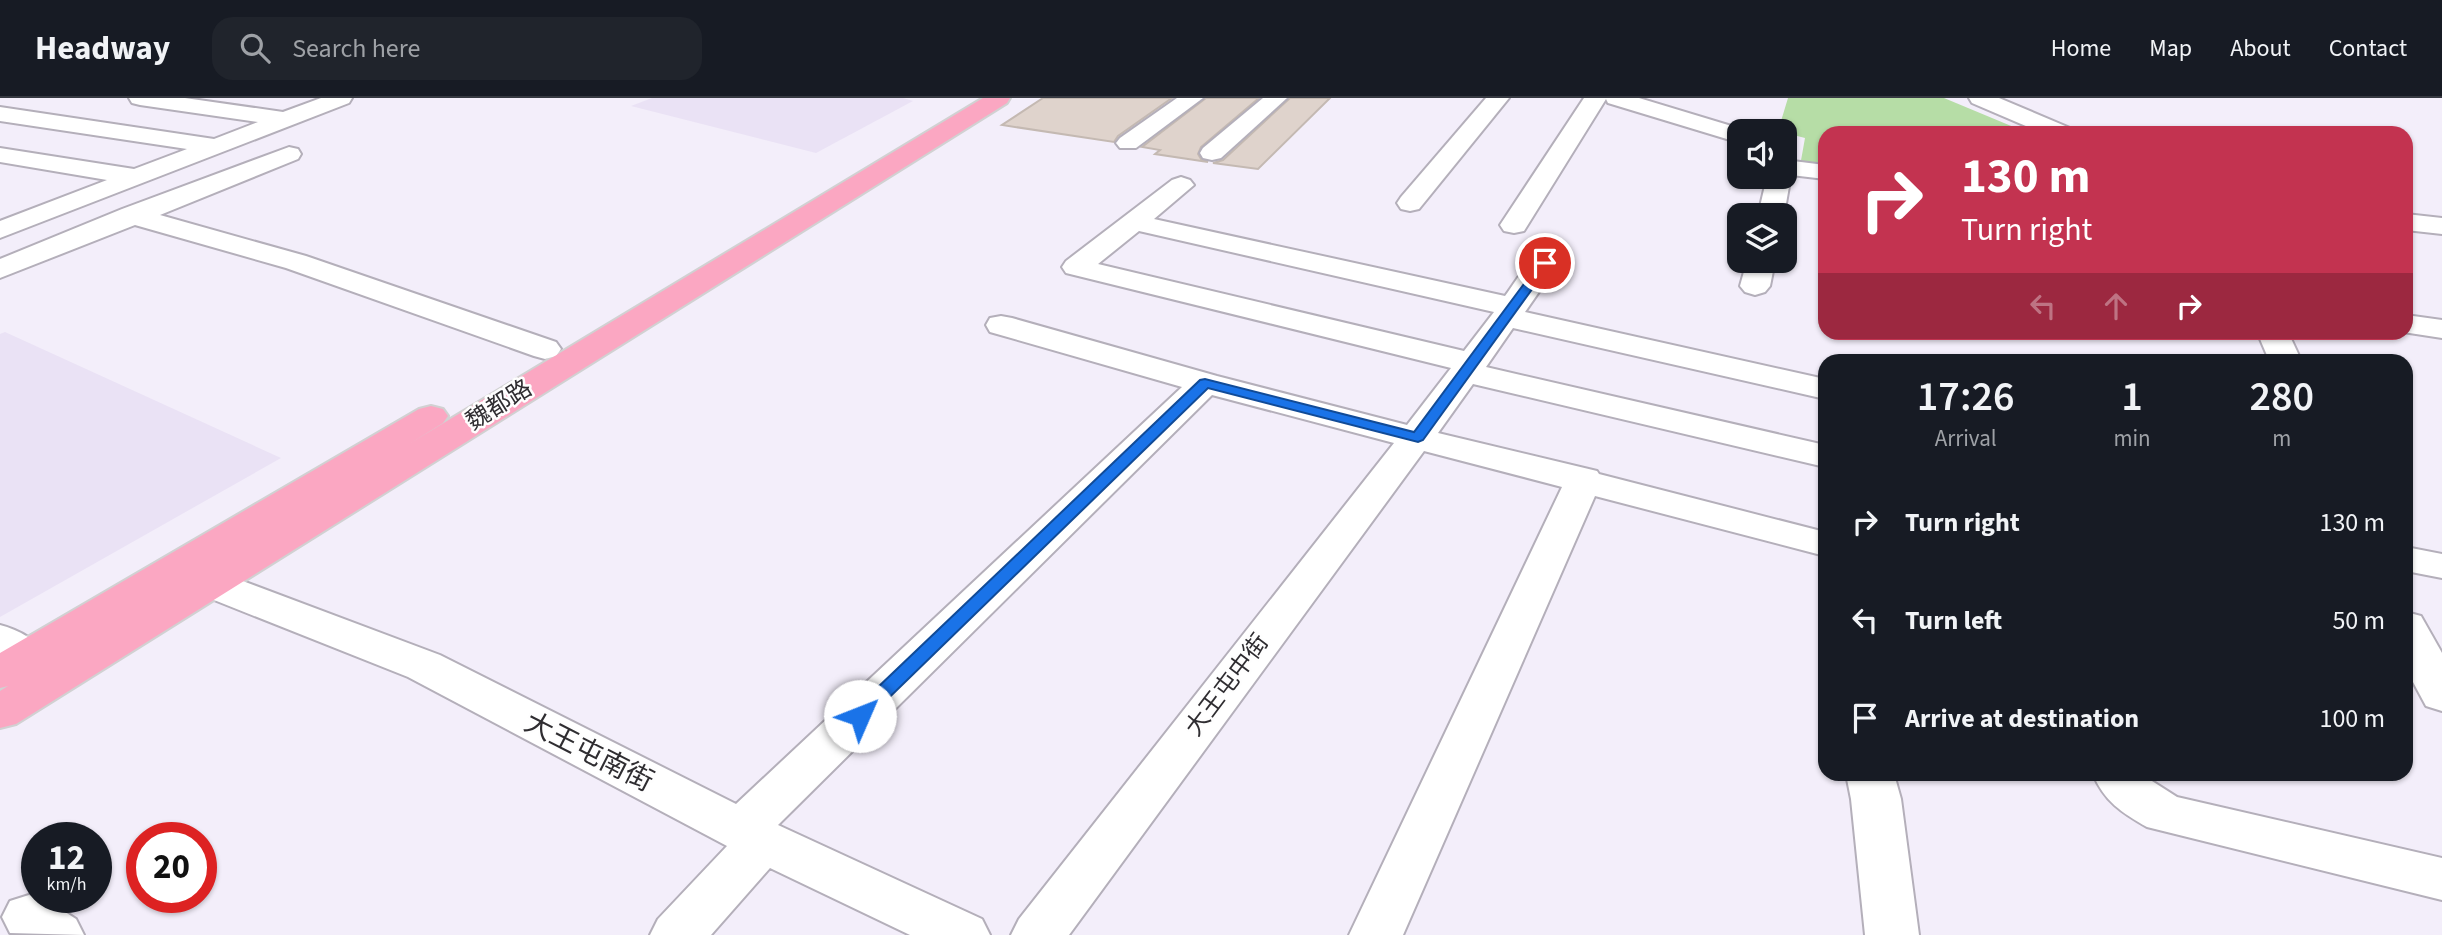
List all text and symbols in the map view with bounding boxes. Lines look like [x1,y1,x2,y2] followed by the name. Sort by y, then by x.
[212,17,702,80] search box
[35,25,170,72] text: Headway
[236,29,274,67] icon: search
[292,30,420,67] text: Search here
[2051,31,2111,66] text: Home
[2149,31,2192,66] text: Map
[2230,31,2291,66] text: About
[2329,31,2407,66] text: Contact
[1727,119,1797,273] map controls
[1727,119,1797,189] button: sound
[1961,142,2090,212] text: 130 m
[1846,154,1937,245] icon: right
[1727,203,1797,273] button: layers
[1961,207,2092,253] text: Turn right
[1515,233,1575,293] pin
[1526,244,1564,282] icon: arrive
[2024,287,2062,325] icon: left
[2097,287,2135,325] icon: ahead
[2170,287,2208,325] icon: right
[1917,367,2015,427] text: 17:26
[2121,367,2143,427] text: 1
[2250,367,2314,427] text: 280
[459,371,539,439] street label: 魏都路
[1935,422,1997,455] text: Arrival
[2113,422,2151,455] text: min
[2272,422,2291,455] text: m
[1846,503,1884,541] icon: right
[1905,504,2020,541] text: Turn right
[2319,504,2385,541] text: 130 m
[1846,601,1884,639] icon: left
[1905,602,2002,639] text: Turn left
[2332,602,2385,639] text: 50 m
[1177,627,1277,743] street label: 大王屯中街
[823,679,897,753] position arrow
[1846,699,1884,737] icon: arrive
[1905,700,2139,737] text: Arrive at destination
[2319,700,2385,737] text: 100 m
[518,702,660,802] street label: 大王屯南街
[126,822,217,913] speed limit sign: 20
[48,833,85,883] text: 12
[47,872,86,897] text: km/h

